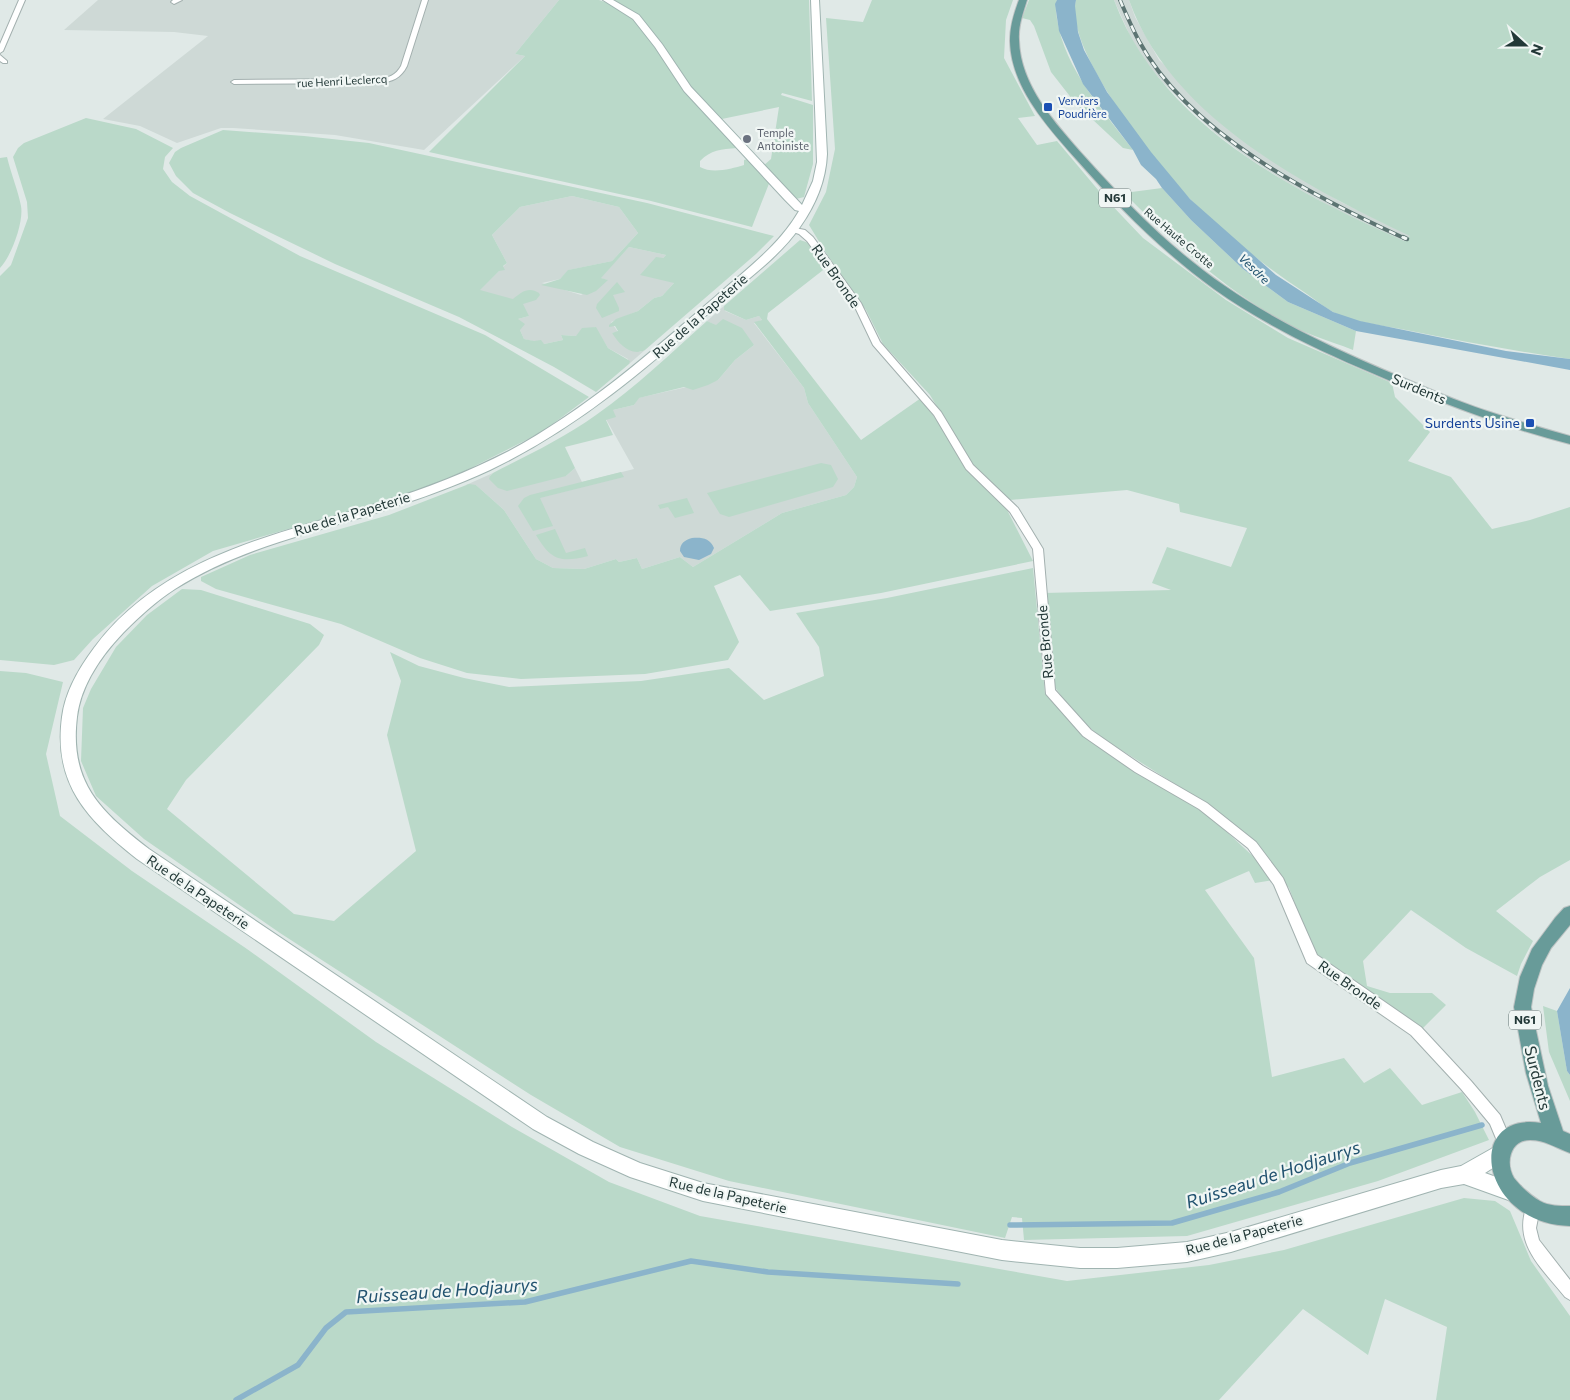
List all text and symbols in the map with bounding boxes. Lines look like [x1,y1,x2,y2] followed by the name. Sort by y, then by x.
[1500,20,1550,70] north arrow
[1528,42,1547,58] text: N
[297,72,387,89] street label: rue Henri Leclercq
[1058,94,1107,120] place label: Verviers Poudrière
[1042,101,1054,113] marker: Verviers Poudrière
[757,126,809,152] place label: Temple Antoiniste
[741,133,753,145] marker: Temple Antoiniste
[1099,188,1131,208] road number: N61
[1142,205,1217,271] street label: Rue Haute Crotte
[808,241,864,311] street label: Rue Bronde
[1236,250,1273,287] water label: Vesdre
[649,270,751,361] street label: Rue de la Papeterie
[1390,370,1449,407] street label: Surdents
[1425,414,1520,431] place label: Surdents Usine
[1524,417,1536,429] marker: Surdents Usine
[292,488,412,539] street label: Rue de la Papeterie
[1033,605,1056,679] street label: Rue Bronde
[144,851,253,932] street label: Rue de la Papeterie
[1315,957,1385,1013] street label: Rue Bronde
[1509,1010,1541,1030] road number: N61
[1521,1044,1556,1112] street label: Surdents
[1183,1135,1363,1213] water label: Ruisseau de Hodjaurys
[668,1173,789,1216] street label: Rue de la Papeterie
[1184,1211,1304,1258] street label: Rue de la Papeterie
[355,1273,538,1307] water label: Ruisseau de Hodjaurys

